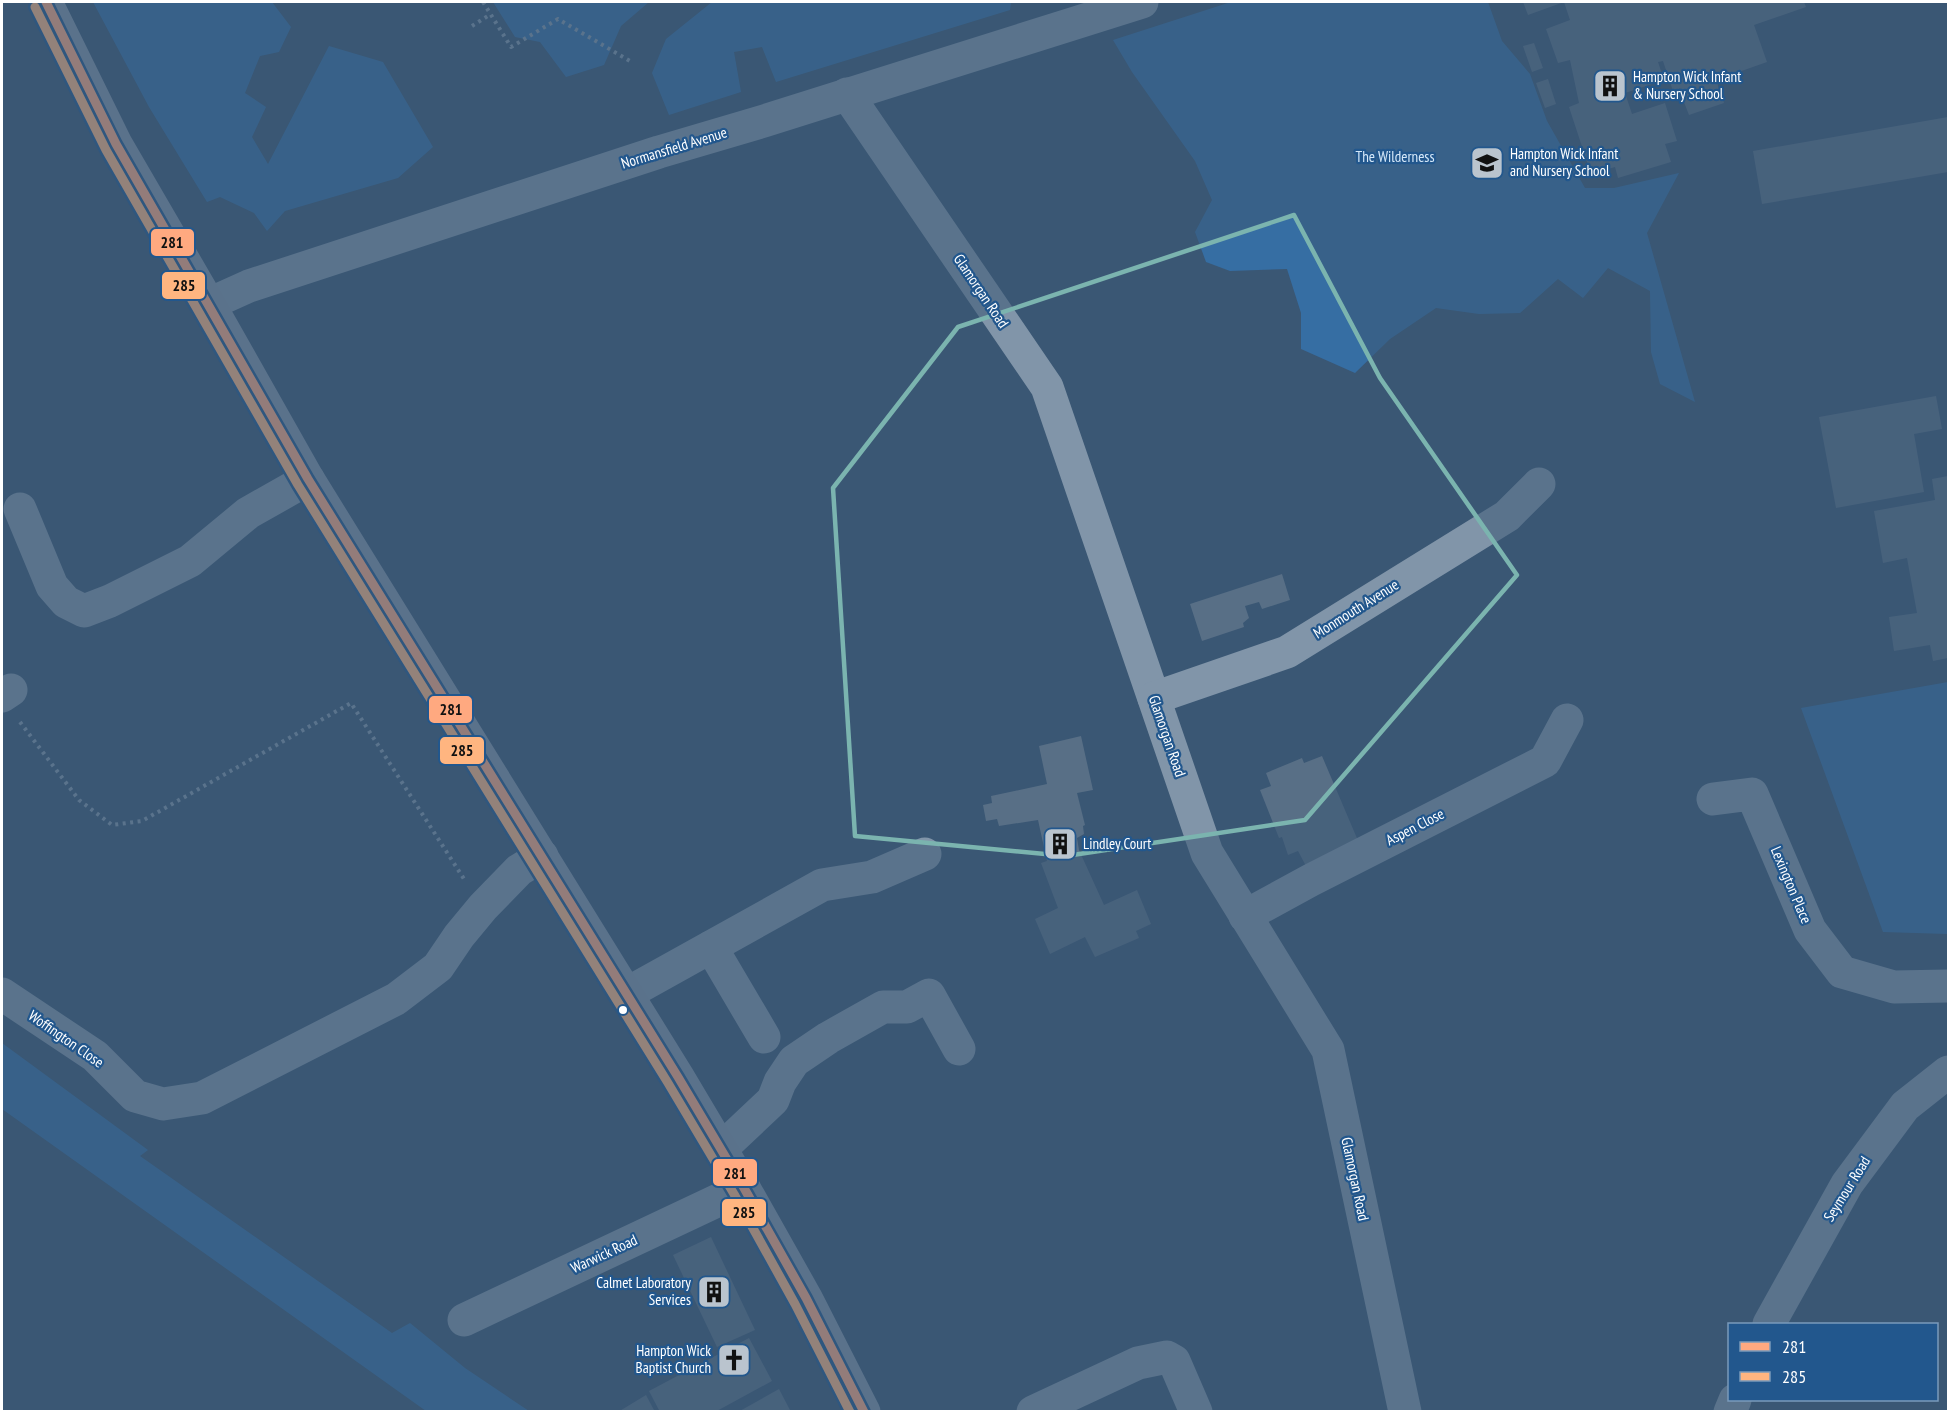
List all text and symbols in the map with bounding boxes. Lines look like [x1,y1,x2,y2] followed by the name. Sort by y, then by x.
[1633,67,1741,103] place label: Hampton Wick Infant & Nursery School
[1592,68,1628,104] building icon: Hampton Wick Infant & Nursery School
[619,122,729,173] street label: Normansfield Avenue
[1510,144,1618,180] place label: Hampton Wick Infant and Nursery School
[1469,145,1505,181] school or university icon: Hampton Wick Infant and Nursery School
[1356,147,1435,166] park label: The Wilderness
[150,228,195,257] line badge: 281
[161,232,183,252] text: 281
[950,250,1013,331] street label: Glamorgan Road
[161,271,206,300] line badge: 285
[173,275,195,295] text: 285
[1310,575,1402,642] street label: Monmouth Avenue
[1145,693,1190,779] street label: Glamorgan Road
[428,695,473,724] line badge: 281
[440,699,462,719] text: 281
[439,736,485,765] line badge: 285
[451,740,473,760] text: 285
[1382,804,1447,849] street label: Aspen Close
[1042,826,1078,862] building icon: Lindley Court
[1083,834,1151,853] place label: Lindley Court
[1767,843,1816,926] street label: Lexington Place
[617,1004,629,1016] unlabelled marker
[25,1006,108,1072] street label: Woffington Close
[1337,1135,1374,1222] street label: Glamorgan Road
[1819,1152,1874,1225] street label: Seymour Road
[712,1158,758,1187] line badge: 281
[724,1163,746,1183] text: 281
[721,1198,767,1227] line badge: 285
[733,1202,755,1222] text: 285
[567,1230,640,1277] street label: Warwick Road
[596,1273,691,1309] place label: Calmet Laboratory Services
[696,1274,732,1310] building icon: Calmet Laboratory Services
[1728,1323,1938,1401] legend
[1782,1335,1806,1358] text: 281
[636,1341,711,1377] place label: Hampton Wick Baptist Church
[716,1342,752,1378] church icon: Hampton Wick Baptist Church
[1782,1365,1806,1388] text: 285

